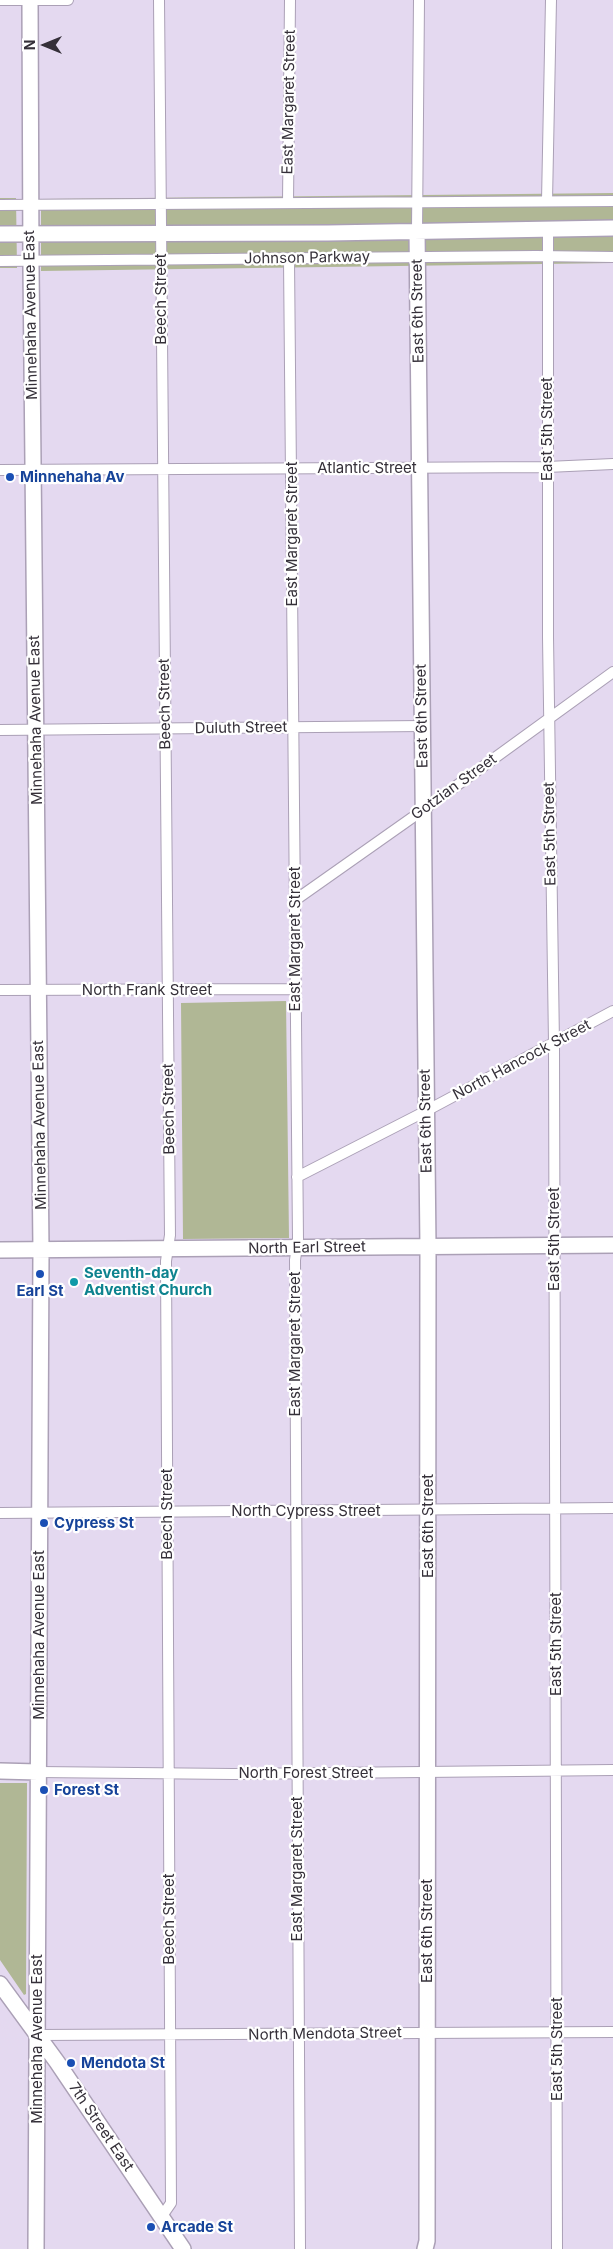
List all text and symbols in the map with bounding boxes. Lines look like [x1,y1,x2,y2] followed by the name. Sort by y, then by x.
[20,20,70,70] north arrow
[279,29,299,175] street label: East Margaret Street
[21,40,38,50] text: N
[21,230,41,400] street label: Minnehaha Avenue East
[244,248,370,268] street label: Johnson Parkway
[152,253,170,345] street label: Beech Street
[408,259,428,363] street label: East 6th Street
[538,377,556,481] street label: East 5th Street
[317,459,417,477] street label: Atlantic Street
[283,461,301,607] street label: East Margaret Street
[20,468,124,486] place label: Minnehaha Av
[4,471,16,483] marker: Minnehaha Av
[26,635,46,805] street label: Minnehaha Avenue East
[155,658,175,750] street label: Beech Street
[412,664,432,768] street label: East 6th Street
[195,718,287,738] street label: Duluth Street
[408,750,500,824] street label: Gotzian Street
[540,782,560,886] street label: East 5th Street
[286,866,304,1012] street label: East Margaret Street
[82,981,212,999] street label: North Frank Street
[450,1016,594,1104] street label: North Hancock Street
[30,1040,50,1210] street label: Minnehaha Avenue East
[159,1063,179,1155] street label: Beech Street
[416,1069,436,1173] street label: East 6th Street
[545,1187,563,1291] street label: East 5th Street
[248,1238,366,1258] street label: North Earl Street
[84,1264,212,1299] place label: Seventh-day Adventist Church
[34,1268,46,1280] marker: Earl St
[286,1271,304,1417] street label: East Margaret Street
[68,1276,80,1288] marker: Seventh-day Adventist Church
[16,1282,64,1300] place label: Earl St
[158,1468,176,1560] street label: Beech Street
[419,1474,437,1578] street label: East 6th Street
[231,1502,381,1520] street label: North Cypress Street
[54,1514,134,1532] place label: Cypress St
[38,1517,50,1529] marker: Cypress St
[30,1550,48,1720] street label: Minnehaha Avenue East
[547,1592,565,1696] street label: East 5th Street
[239,1764,373,1782] street label: North Forest Street
[54,1781,119,1799] place label: Forest St
[38,1784,50,1796] marker: Forest St
[288,1796,306,1942] street label: East Margaret Street
[160,1873,178,1965] street label: Beech Street
[418,1879,436,1983] street label: East 6th Street
[28,1954,46,2124] street label: Minnehaha Avenue East
[548,1997,566,2101] street label: East 5th Street
[248,2024,402,2044] street label: North Mendota Street
[81,2054,165,2072] place label: Mendota St
[65,2057,77,2069] marker: Mendota St
[65,2079,137,2175] street label: 7th Street East
[161,2218,233,2236] place label: Arcade St
[145,2221,157,2233] marker: Arcade St

